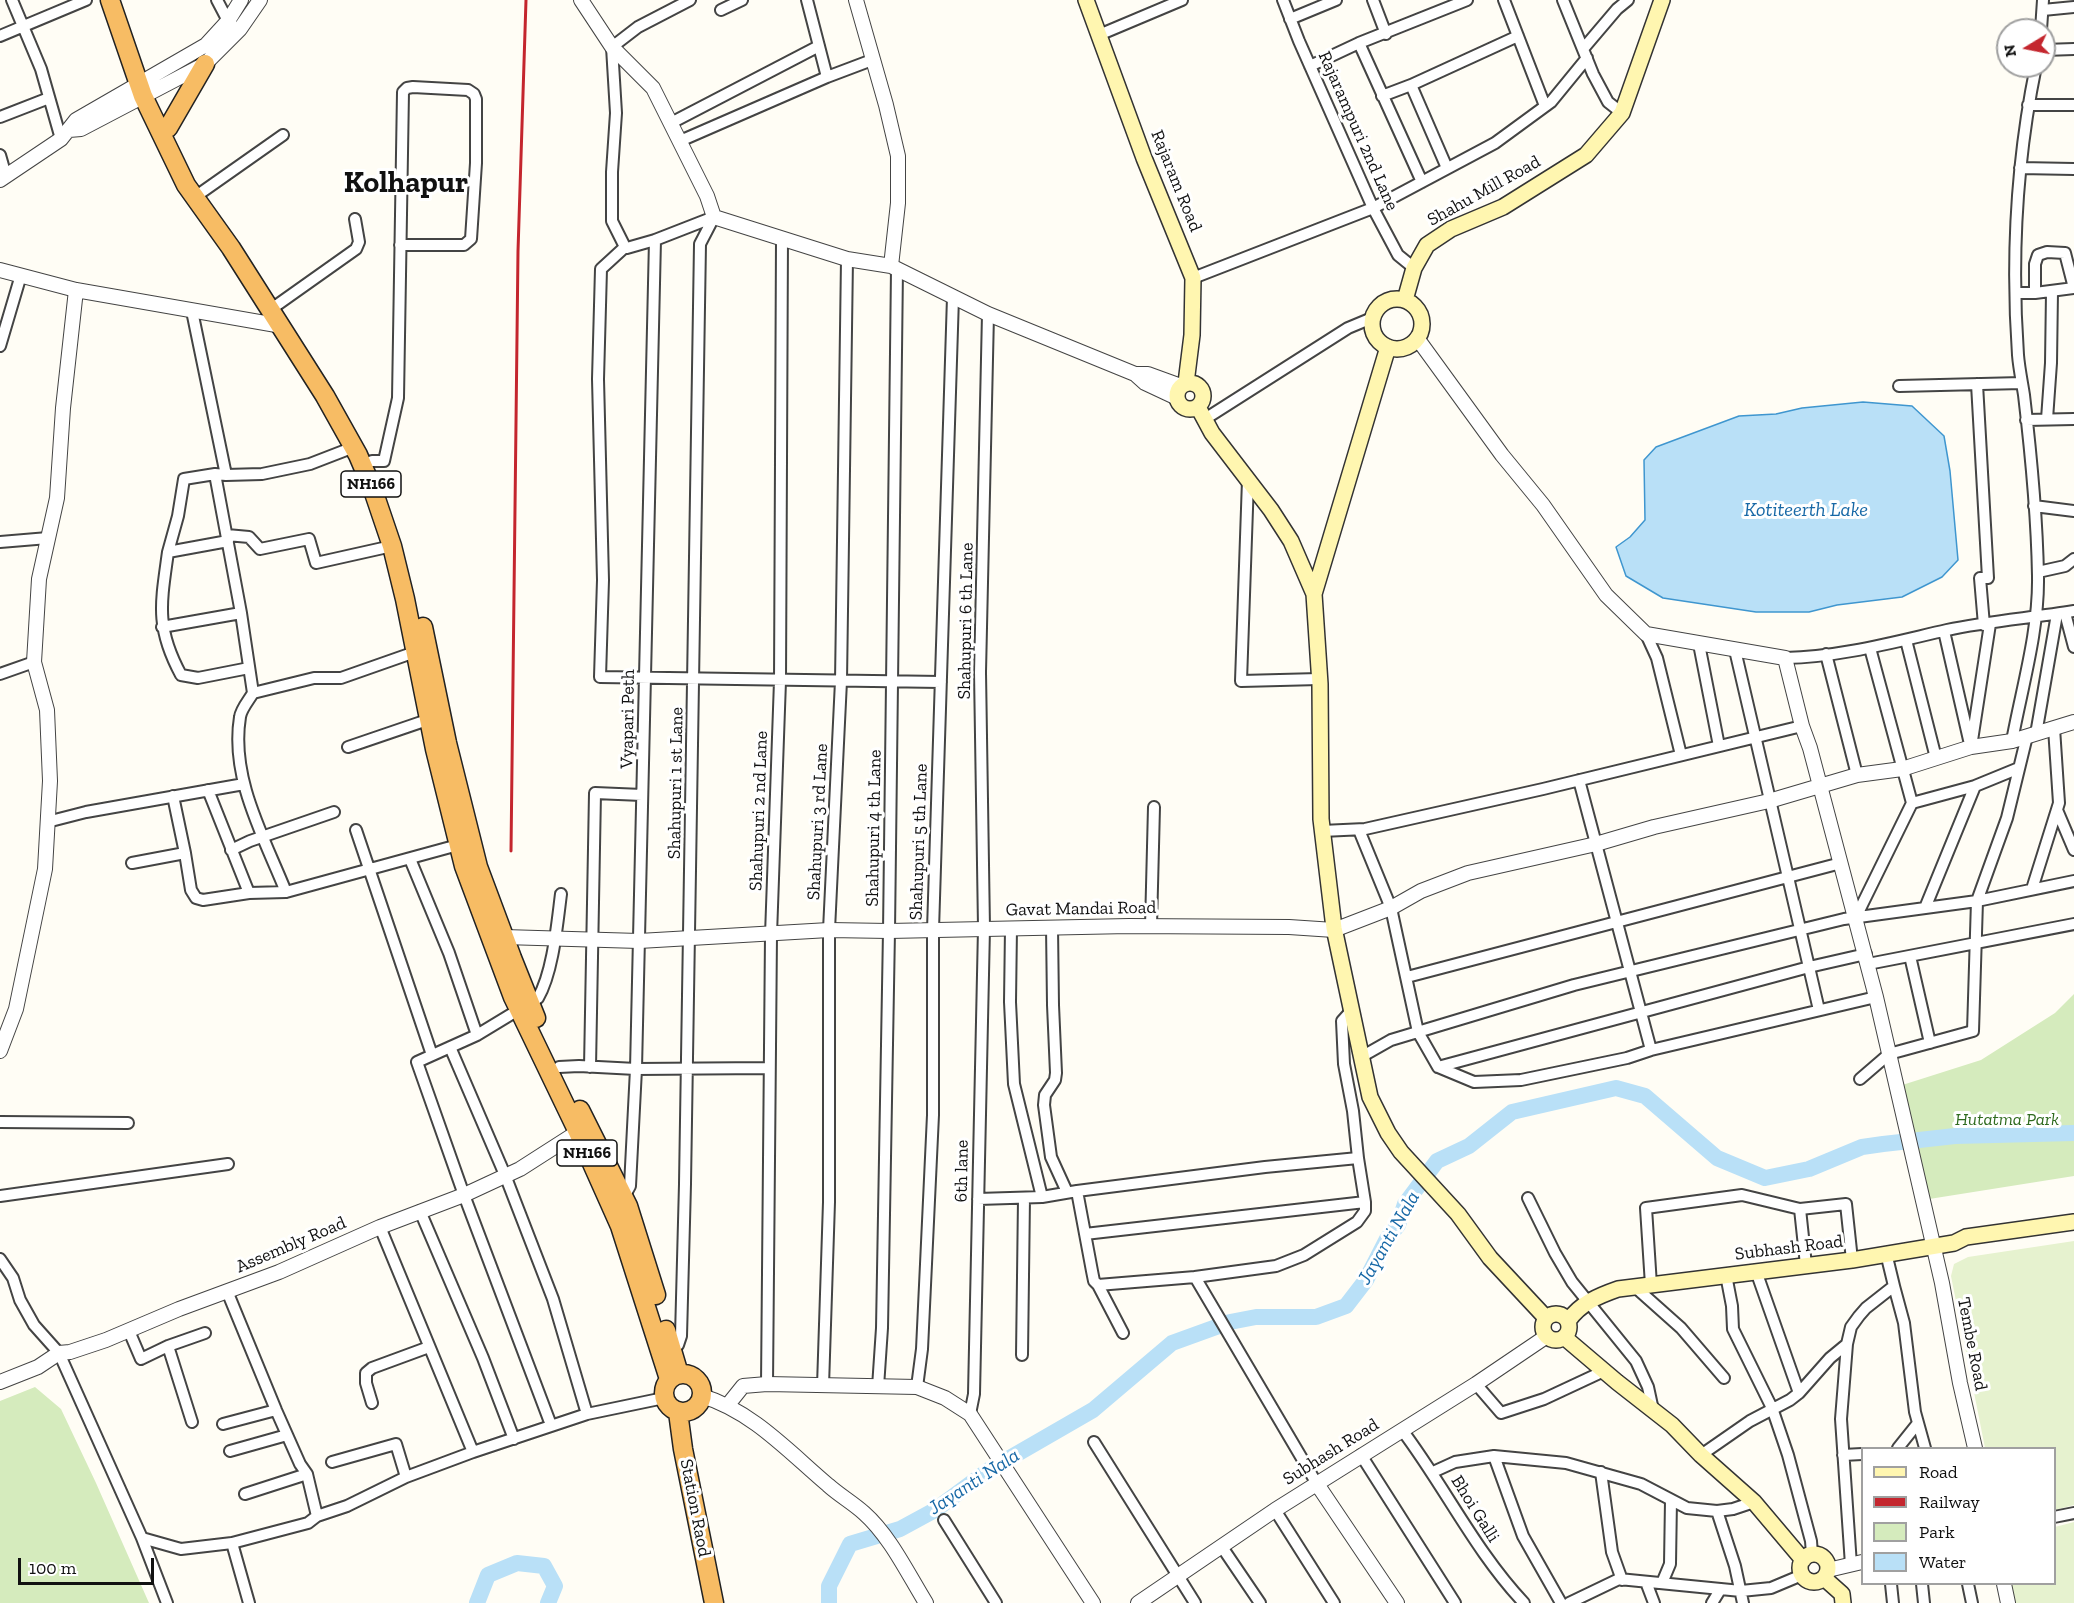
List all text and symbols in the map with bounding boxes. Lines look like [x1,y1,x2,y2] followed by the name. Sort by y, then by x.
[1996,18,2056,78] north arrow
[1999,43,2020,59] text: N
[1313,48,1403,214] street label: Rajarampuri 2nd Lane
[1146,127,1206,235] street label: Rajaram Road
[1424,151,1544,231] street label: Shahu Mill Road
[344,165,468,201] district label: Kolhapur
[341,471,401,497] road number: NH166
[1744,498,1868,522] water label: Kotiteerth Lake
[954,542,978,700] street label: Shahupuri 6 th Lane
[616,669,640,769] street label: Vyapari Peth
[664,707,688,859] street label: Shahupuri 1 st Lane
[745,731,773,891] street label: Shahupuri 2 nd Lane
[803,743,833,901] street label: Shahupuri 3 rd Lane
[862,749,886,907] street label: Shahupuri 4 th Lane
[905,763,933,921] street label: Shahupuri 5 th Lane
[1006,897,1156,921] street label: Gavat Mandai Road
[1955,1109,2059,1131] park label: Hutatma Park
[951,1139,973,1203] street label: 6th lane
[557,1140,617,1166] road number: NH166
[1353,1187,1425,1289] water label: Jayanti Nala
[233,1212,349,1278] street label: Assembly Road
[1734,1231,1844,1265] street label: Subhash Road
[1952,1295,1992,1393] street label: Tembe Road
[1279,1414,1383,1490] street label: Subhash Road
[924,1444,1024,1520] water label: Jayanti Nala
[1861,1447,2056,1585] legend
[675,1457,715,1559] street label: Station Raod
[1919,1461,1958,1483] text: Road
[1446,1471,1504,1547] street label: Bhoi Galli
[1919,1491,1980,1513] text: Railway
[1919,1521,1955,1543] text: Park
[21,1546,158,1584] scale bar
[1919,1551,1966,1573] text: Water
[29,1557,76,1579] text: 100 m

